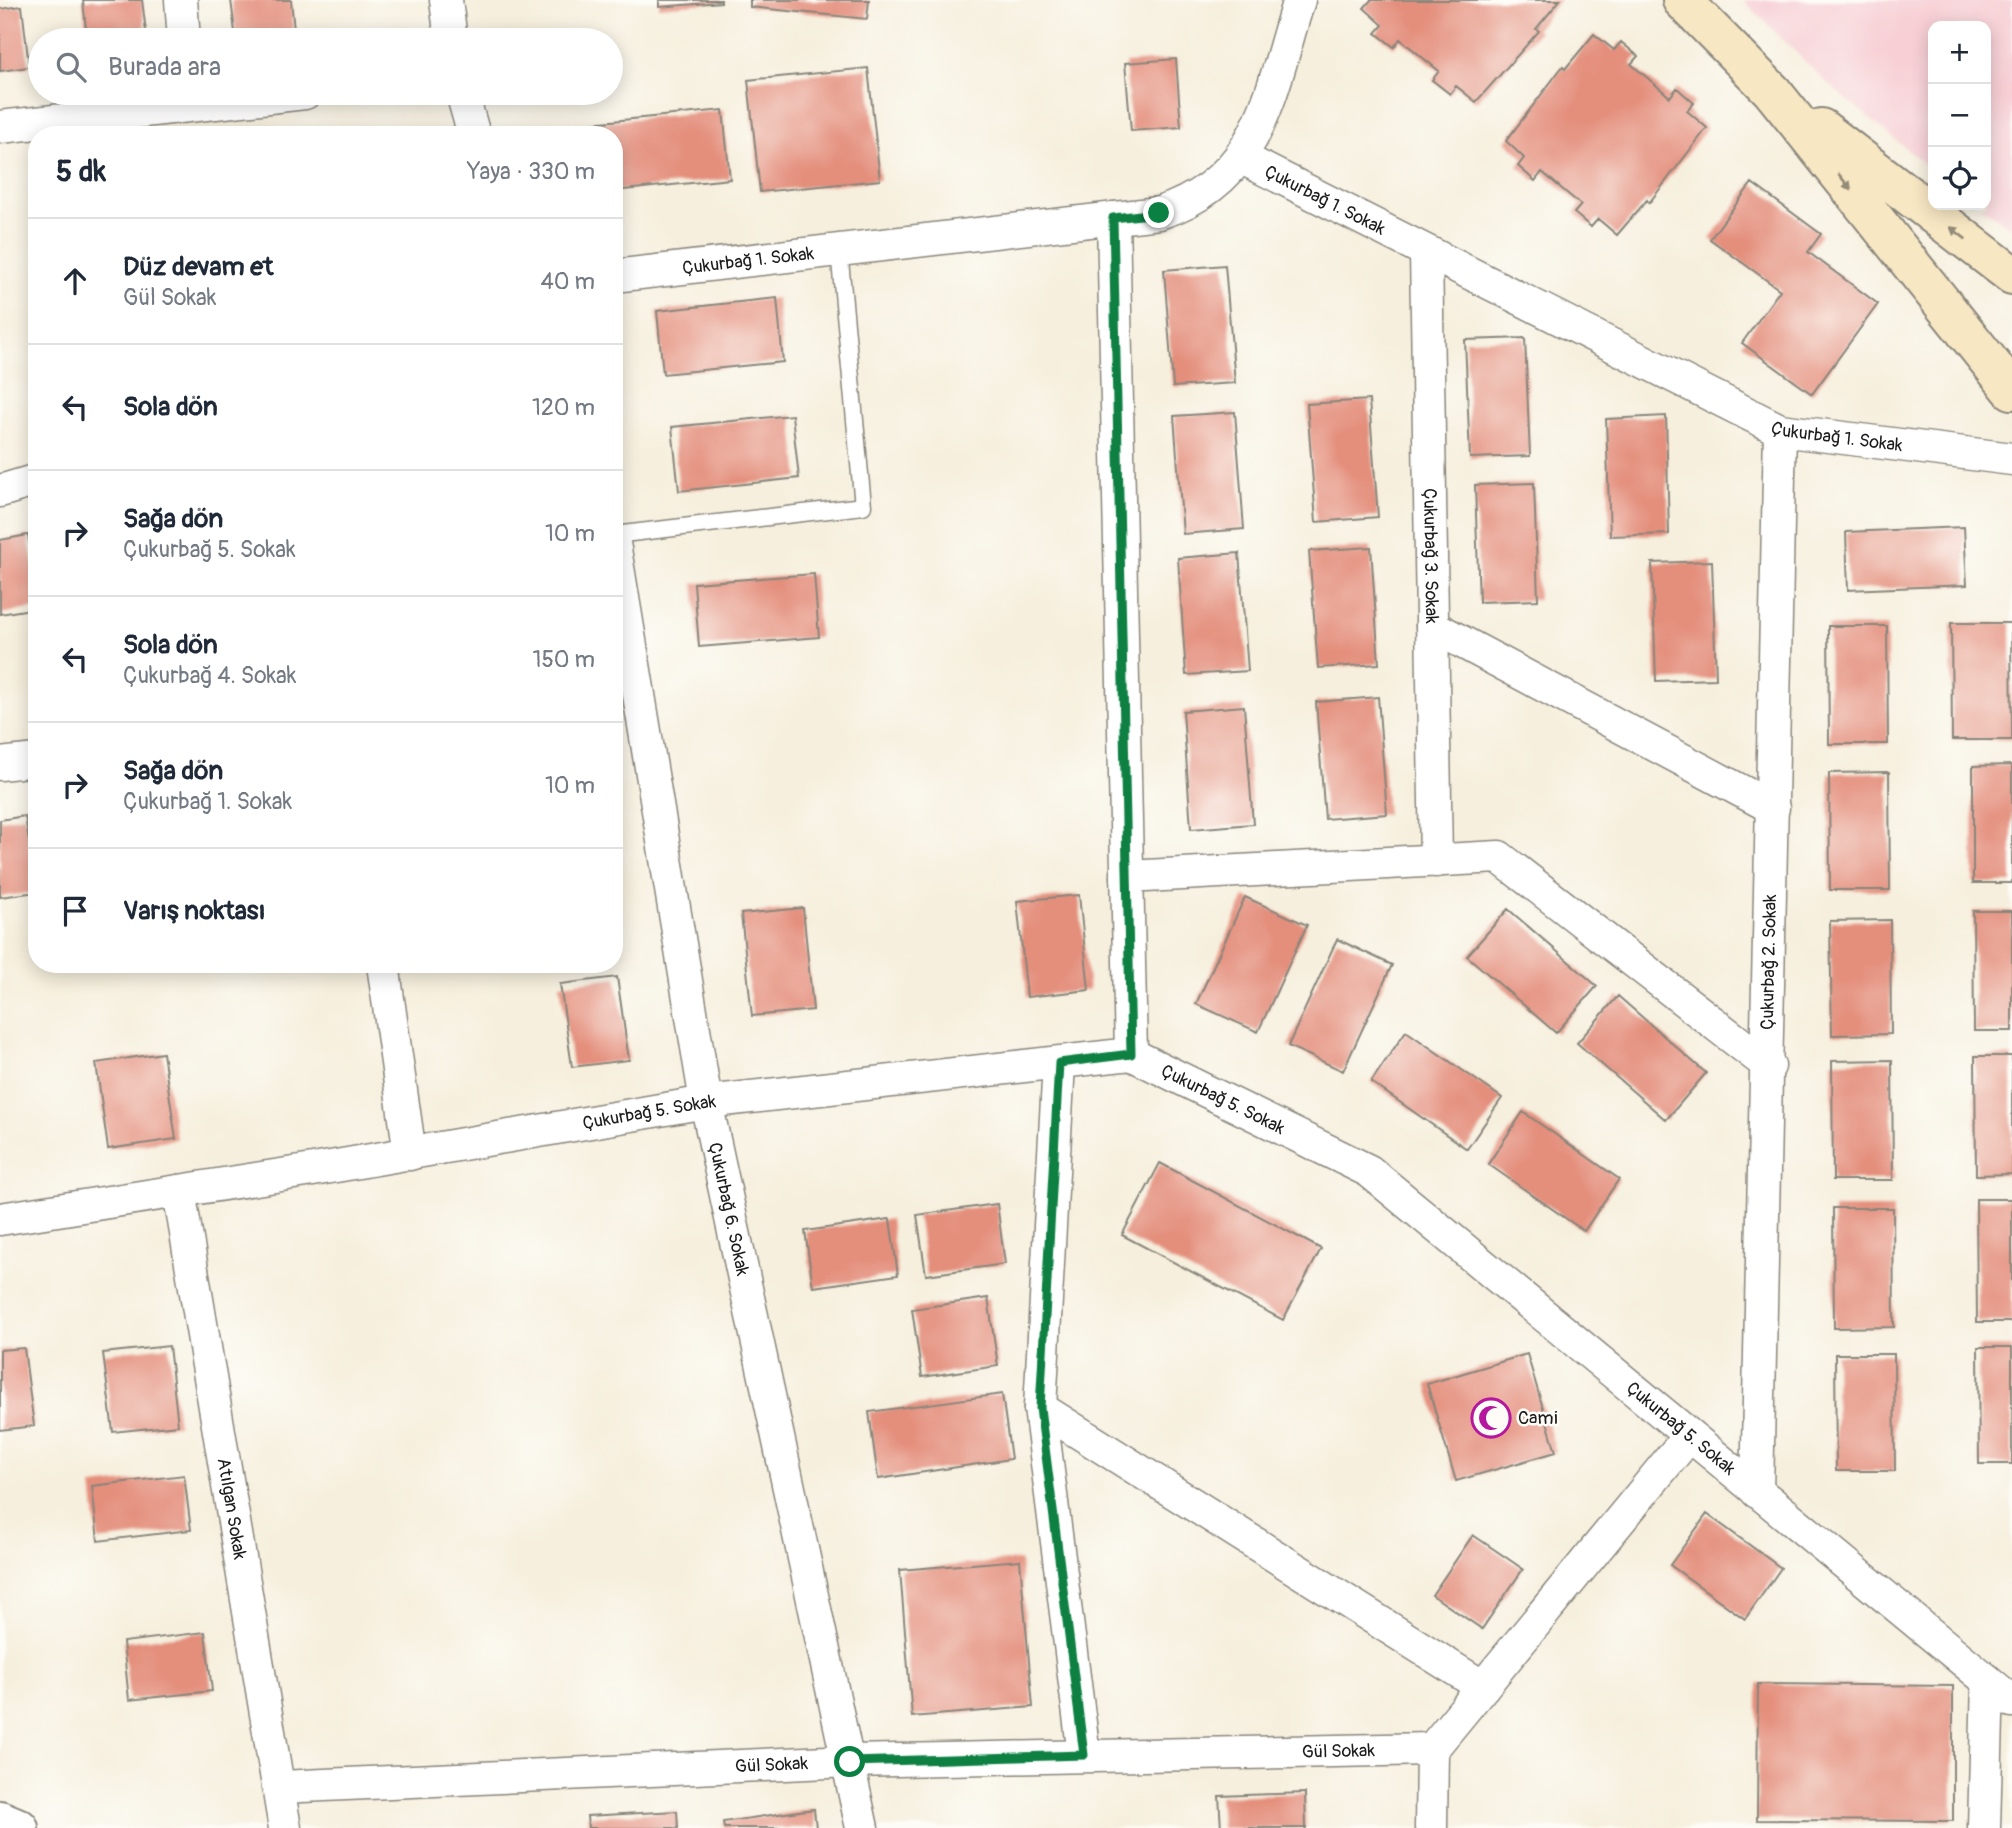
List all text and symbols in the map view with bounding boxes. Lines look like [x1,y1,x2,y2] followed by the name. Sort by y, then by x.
[1928,21,1991,210] map controls
[1928,21,1991,84] button: +
[28,28,623,105] search box
[52,48,90,86] icon: search
[108,51,221,83] text: Burada ara
[1928,84,1991,147] button: −
[1928,147,1991,210] button: locate
[56,153,106,190] text: 5 dk
[467,157,595,186] text: Yaya · 330 m
[1261,160,1390,240] street label: Çukurbağ 1. Sokak
[1838,173,1852,191] one-way arrow
[1143,197,1174,228] route end
[1949,227,1967,241] one-way arrow
[681,241,816,280] street label: Çukurbağ 1. Sokak
[123,251,274,283] text: Düz devam et
[56,262,94,300] icon: ahead
[541,267,595,296] text: 40 m
[123,283,216,312] text: Gül Sokak
[56,388,94,426] icon: left
[123,391,218,423] text: Sola dön
[532,393,595,422] text: 120 m
[1767,416,1904,457] street label: Çukurbağ 1. Sokak
[1418,488,1444,624] street label: Çukurbağ 3. Sokak
[123,503,223,535] text: Sağa dön
[56,514,94,552] icon: right
[545,519,595,548] text: 10 m
[123,535,296,564] text: Çukurbağ 5. Sokak
[123,629,218,661] text: Sola dön
[56,640,94,678] icon: left
[532,645,595,674] text: 150 m
[123,661,296,690] text: Çukurbağ 4. Sokak
[123,755,223,787] text: Sağa dön
[56,766,94,804] icon: right
[545,771,595,800] text: 10 m
[123,787,292,816] text: Çukurbağ 1. Sokak
[56,892,94,930] icon: arrive
[1756,894,1781,1030] street label: Çukurbağ 2. Sokak
[123,895,265,927] text: Varış noktası
[1157,1059,1289,1140] street label: Çukurbağ 5. Sokak
[581,1089,718,1135] street label: Çukurbağ 5. Sokak
[703,1140,755,1278] street label: Çukurbağ 6. Sokak
[1622,1376,1741,1480] street label: Çukurbağ 5. Sokak
[1470,1397,1512,1439] mosque icon: Cami
[1518,1407,1558,1430] place label: Cami
[212,1456,252,1562] street label: Atılgan Sokak
[1302,1739,1376,1763] street label: Gül Sokak
[834,1746,865,1777] route start
[734,1751,809,1778] street label: Gül Sokak

